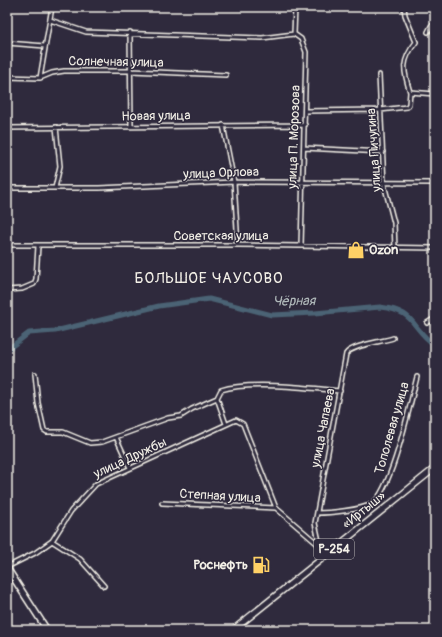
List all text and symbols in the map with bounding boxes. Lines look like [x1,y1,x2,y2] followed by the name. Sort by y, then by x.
[68,53,164,71] street label: Солнечная улица
[284,85,304,190] street label: улица П. Морозова
[121,107,191,125] street label: Новая улица
[363,108,385,193] street label: улица Пичугина
[182,164,259,182] street label: улица Орлова
[174,228,268,244] street label: Советская улица
[346,240,366,260] shop icon: Ozon
[369,242,399,258] place label: Ozon
[135,269,283,288] district label: БОЛЬШОЕ ЧАУСОВО
[273,292,317,310] water label: Чёрная
[371,380,413,476] street label: Тополевая улица
[307,387,339,470] street label: улица Чапаева
[90,434,169,482] street label: улица Дружбы
[179,486,261,506] street label: Степная улица
[339,487,389,532] street label: «Иртыш»
[314,539,354,559] road number: Р-254
[251,555,271,575] fuel station icon: Роснефть
[193,557,248,573] place label: Роснефть

